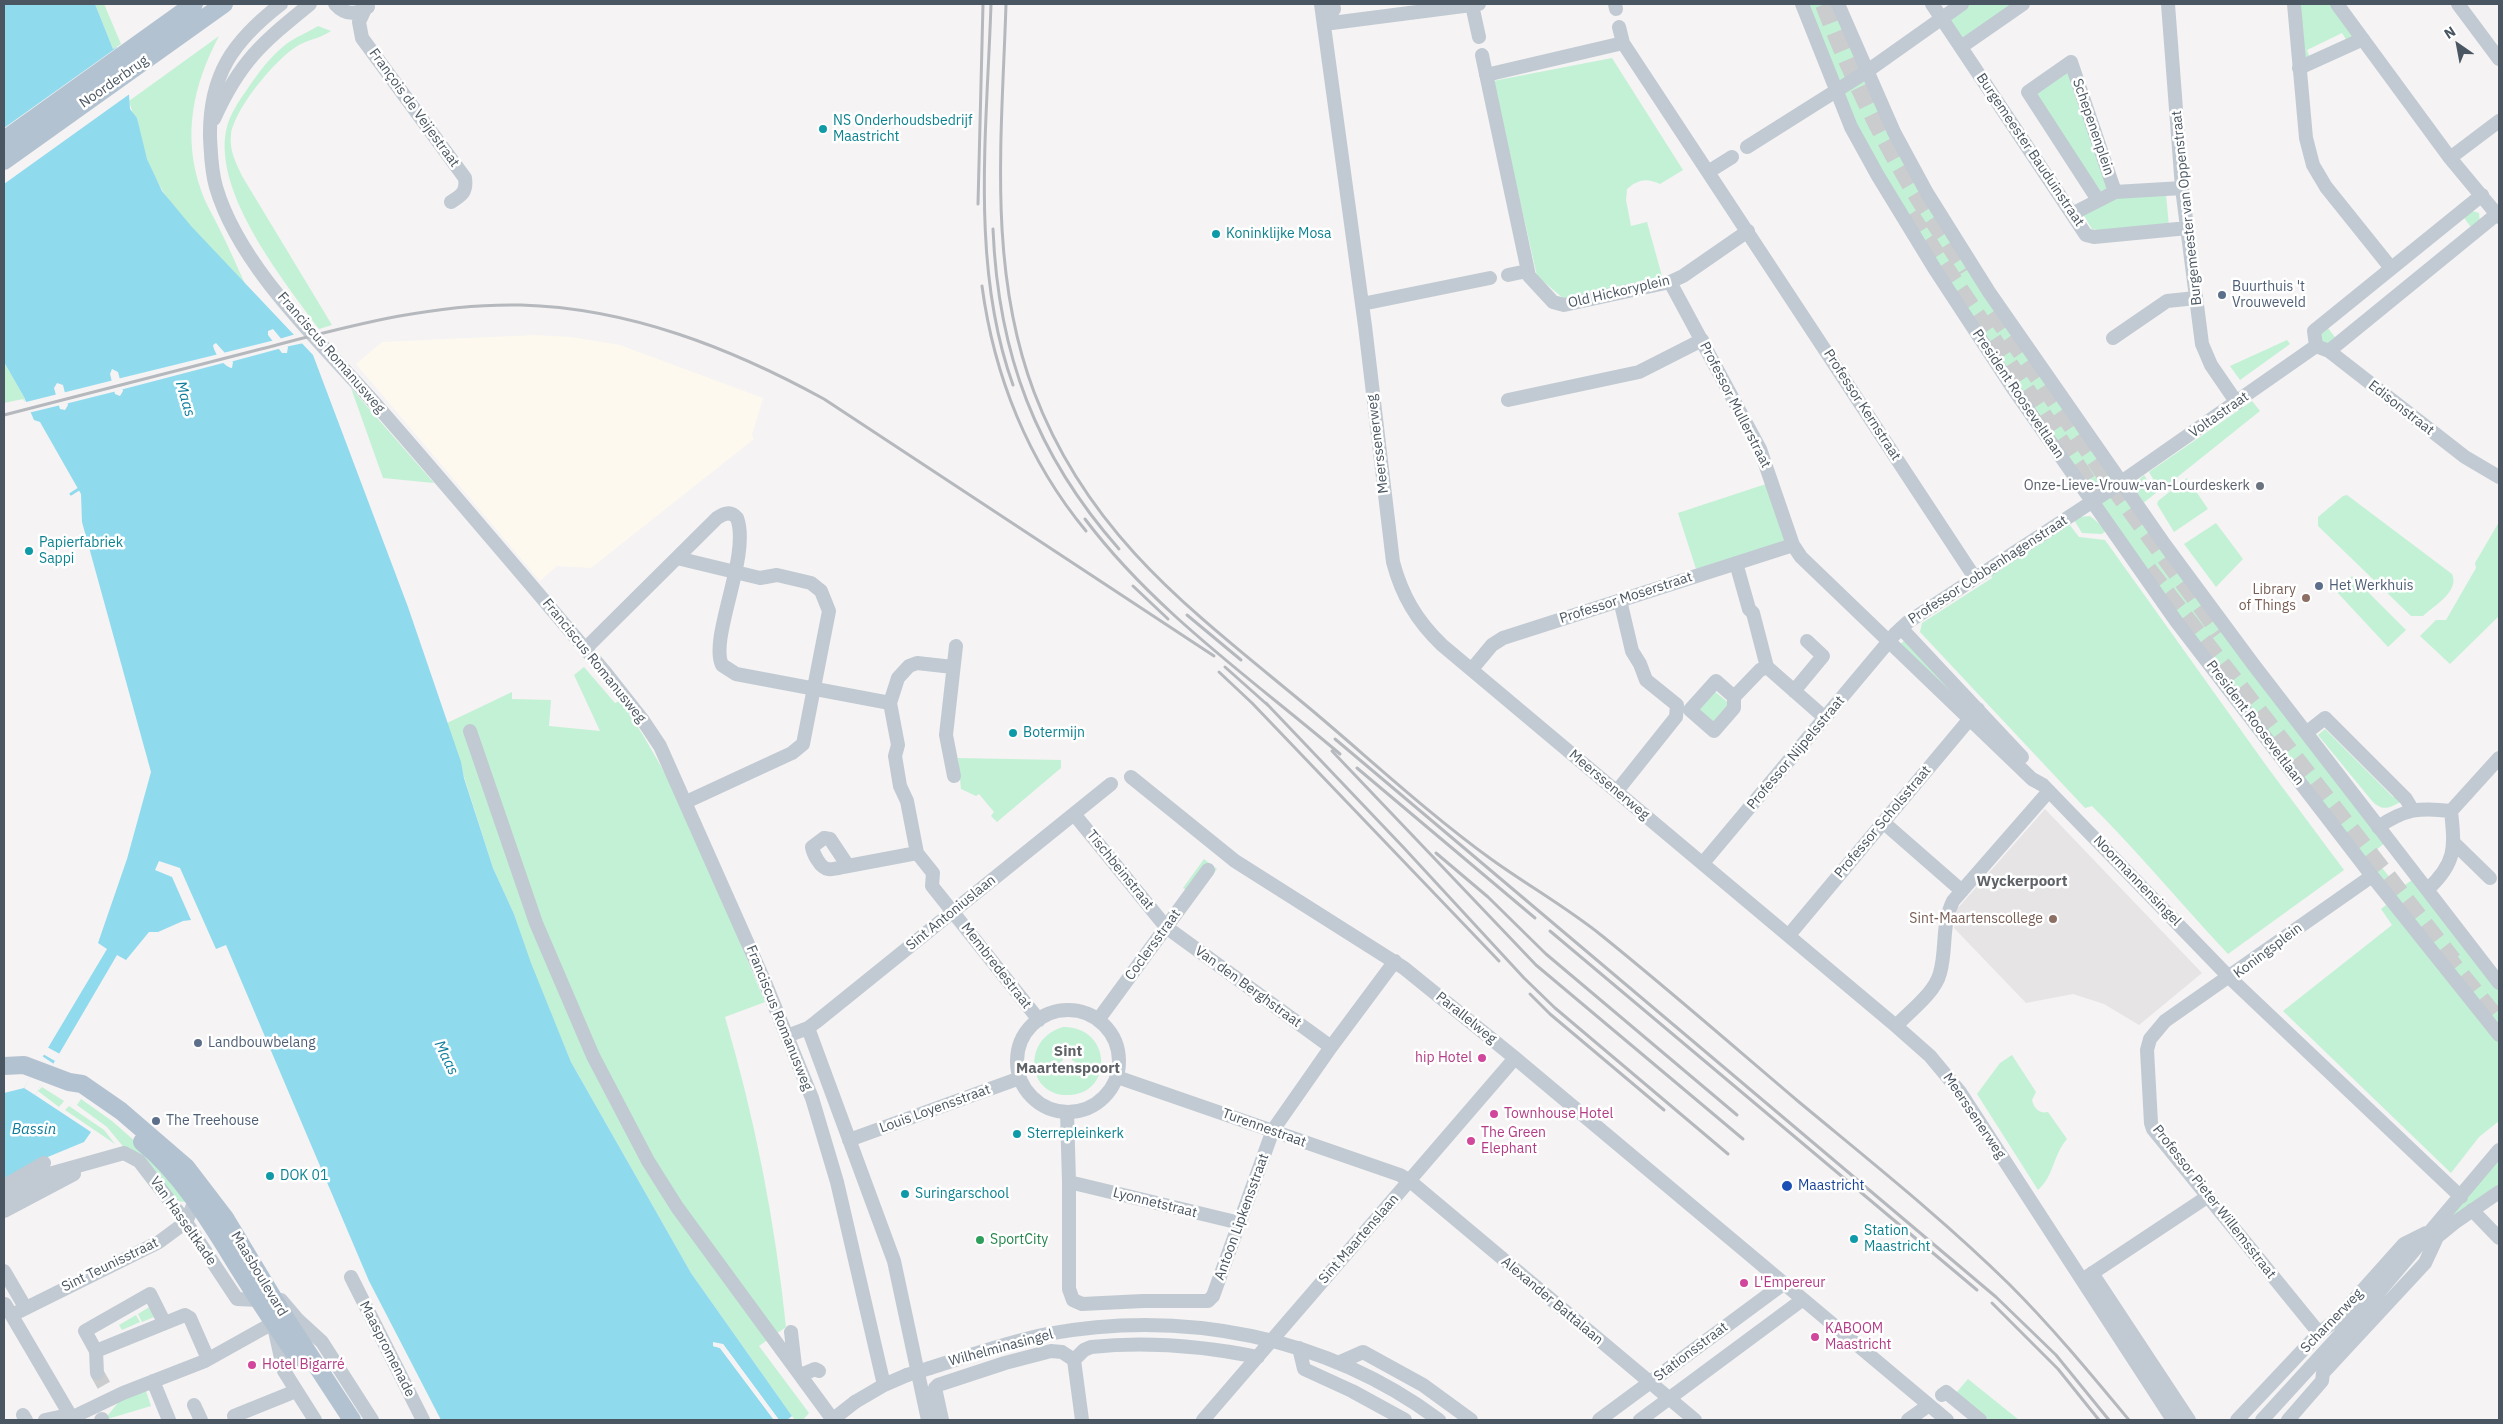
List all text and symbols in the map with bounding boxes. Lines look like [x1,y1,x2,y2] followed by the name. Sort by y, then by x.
[2433,20,2483,70] north arrow
[2441,22,2459,43] text: N
[365,45,463,171] street label: François de Veijestraat
[76,52,152,112] street label: Noorderbrug
[1972,70,2088,230] street label: Burgemeester Bauduinstraat
[2069,76,2117,178] street label: Schepenenplein
[2168,110,2206,306] street label: Burgemeester van Oppenstraat
[833,113,972,146] place label: NS Onderhoudsbedrijf Maastricht
[817,123,829,135] marker: NS Onderhoudsbedrijf Maastricht
[1226,226,1332,242] place label: Koninklijke Mosa
[1210,228,1222,240] marker: Koninklijke Mosa
[1566,272,1672,312] street label: Old Hickoryplein
[2232,279,2306,312] place label: Buurthuis 't Vrouweveld
[274,289,388,417] street label: Franciscus Romanusweg
[2216,289,2228,301] marker: Buurthuis 't Vrouweveld
[1969,326,2067,462] street label: President Rooseveltlaan
[1696,339,1774,471] street label: Professor Mullerstraat
[1820,346,1904,464] street label: Professor Kernstraat
[2365,377,2437,439] street label: Edisonstraat
[171,379,199,419] water label: Maas
[2186,388,2252,442] street label: Voltastraat
[1364,393,1392,495] street label: Meerssenerweg
[2024,478,2250,494] place label: Onze-Lieve-Vrouw-van-Lourdeskerk
[2254,480,2266,492] marker: Onze-Lieve-Vrouw-van-Lourdeskerk
[1905,512,2071,628] street label: Professor Cobbenhagenstraat
[39,535,123,568] place label: Papierfabriek Sappi
[23,545,35,557] marker: Papierfabriek Sappi
[1557,569,1695,627] street label: Professor Moserstraat
[2329,578,2413,594] place label: Het Werkhuis
[2313,580,2325,592] marker: Het Werkhuis
[2239,582,2296,614] place label: Library of Things
[2300,592,2312,604] marker: Library of Things
[539,595,649,727] street label: Franciscus Romanusweg
[2203,657,2307,789] street label: President Rooseveltlaan
[1744,693,1848,813] street label: Professor Nijpelsstraat
[1023,725,1085,741] place label: Botermijn
[1007,727,1019,739] marker: Botermijn
[1565,747,1653,823] street label: Meerssenerweg
[1831,762,1935,882] street label: Professor Scholsstraat
[1083,827,1157,913] street label: Tischbeinstraat
[2090,832,2184,930] street label: Noormannensingel
[903,872,999,954] street label: Sint Antoniuslaan
[1977,873,2067,891] district label: Wyckerpoort
[1122,906,1184,984] street label: Coclersstraat
[1909,911,2043,927] place label: Sint-Maartenscollege
[2047,913,2059,925] marker: Sint-Maartenscollege
[957,920,1035,1012] street label: Membredestraat
[2231,920,2305,982] street label: Koningsplein
[742,943,816,1093] street label: Franciscus Romanusweg
[1191,943,1305,1031] street label: Van den Berghstraat
[1432,988,1500,1048] street label: Parallelweg
[208,1035,316,1051] place label: Landbouwbelang
[192,1037,204,1049] marker: Landbouwbelang
[430,1038,462,1078] water label: Maas
[1016,1043,1120,1078] district label: Sint Maartenspoort
[1415,1050,1472,1066] place label: hip Hotel
[1476,1052,1488,1064] marker: hip Hotel
[1939,1070,2009,1162] street label: Meerssenerweg
[877,1081,993,1137] street label: Louis Loyensstraat
[1220,1105,1308,1151] street label: Turennestraat
[1504,1106,1613,1122] place label: Townhouse Hotel
[1488,1108,1500,1120] marker: Townhouse Hotel
[166,1113,259,1129] place label: The Treehouse
[150,1115,162,1127] marker: The Treehouse
[12,1121,56,1139] water label: Bassin
[2149,1122,2279,1282] street label: Professor Pieter Willemsstraat
[1481,1125,1546,1158] place label: The Green Elephant
[1027,1126,1124,1142] place label: Sterrepleinkerk
[1011,1128,1023,1140] marker: Sterrepleinkerk
[1465,1135,1477,1147] marker: The Green Elephant
[1211,1151,1273,1283] street label: Antoon Lipkensstraat
[280,1168,328,1184] place label: DOK 01
[264,1170,276,1182] marker: DOK 01
[146,1173,220,1269] street label: Van Hasseltkade
[1798,1178,1864,1194] place label: Maastricht
[1780,1179,1794,1193] marker: Maastricht
[1111,1184,1199,1222] street label: Lyonnetstraat
[915,1186,1009,1202] place label: Suringarschool
[899,1188,911,1200] marker: Suringarschool
[1315,1191,1403,1287] street label: Sint Maartenslaan
[1864,1223,1930,1256] place label: Station Maastricht
[227,1229,291,1319] street label: Maasboulevard
[990,1232,1048,1248] place label: SportCity
[1848,1233,1860,1245] marker: Station Maastricht
[59,1234,161,1296] street label: Sint Teunisstraat
[974,1234,986,1246] marker: SportCity
[1498,1254,1606,1348] street label: Alexander Battalaan
[1754,1275,1825,1291] place label: L'Empereur
[1738,1277,1750,1289] marker: L'Empereur
[2297,1286,2367,1356] street label: Scharnerweg
[356,1298,418,1400] street label: Maaspromenade
[1651,1319,1731,1385] street label: Stationsstraat
[1825,1321,1891,1354] place label: KABOOM Maastricht
[947,1326,1055,1370] street label: Wilhelminasingel
[1809,1331,1821,1343] marker: KABOOM Maastricht
[262,1357,345,1373] place label: Hotel Bigarré
[246,1359,258,1371] marker: Hotel Bigarré

